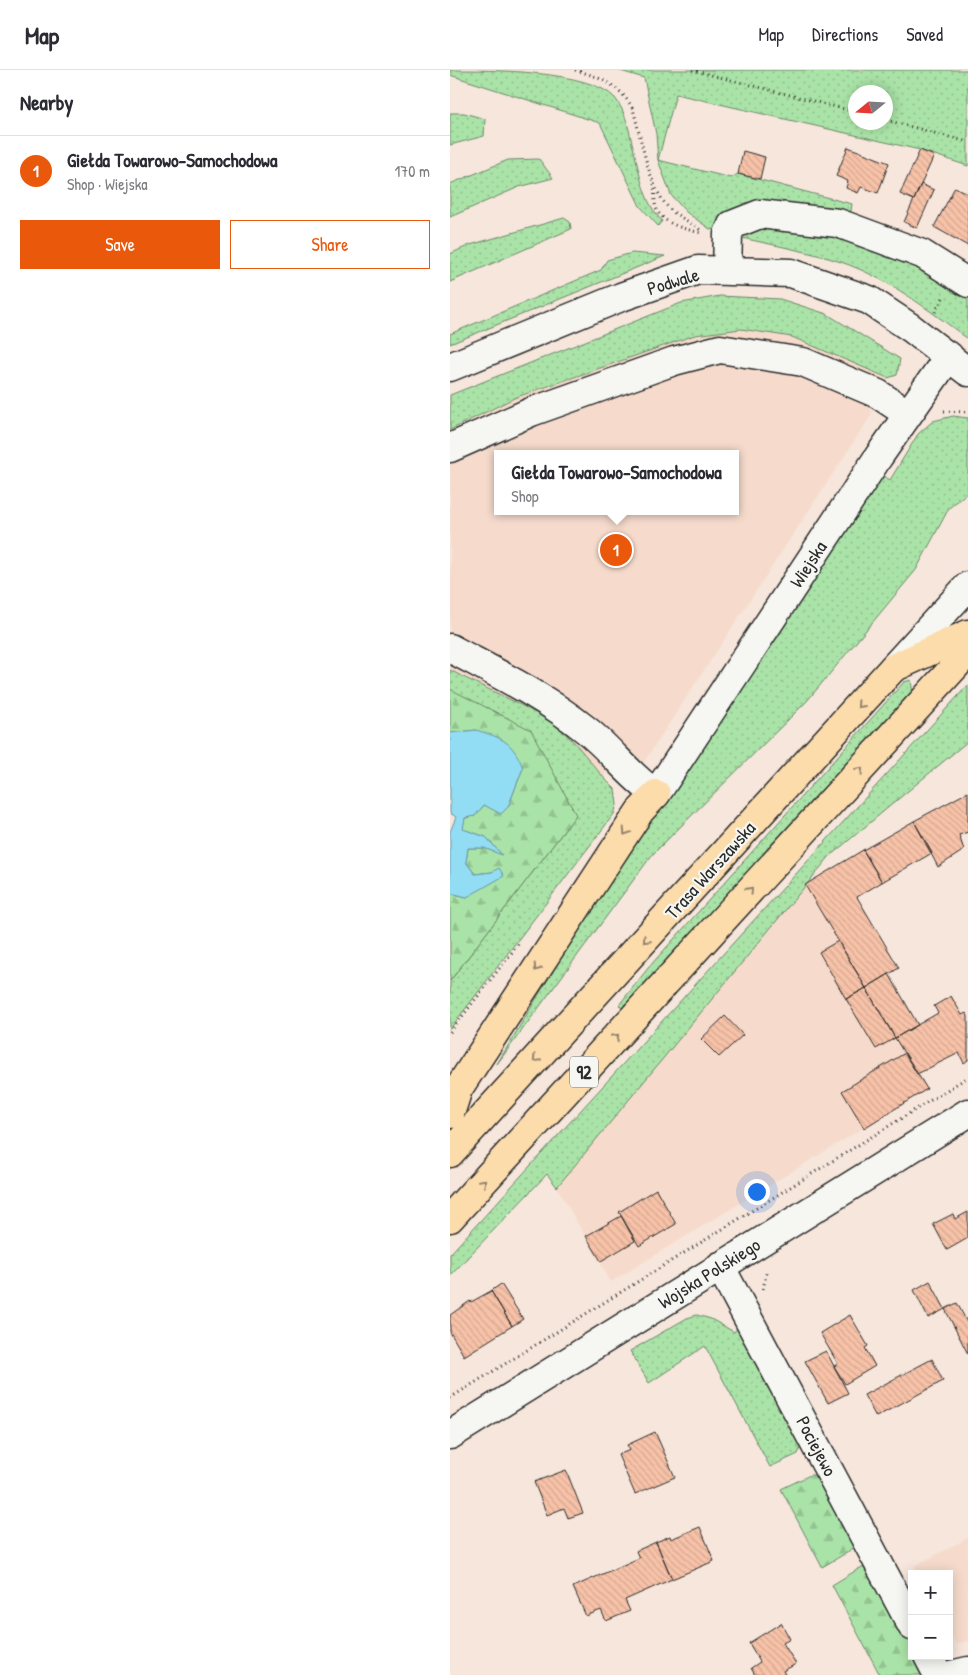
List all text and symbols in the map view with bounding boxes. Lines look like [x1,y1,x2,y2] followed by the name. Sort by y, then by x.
[25,19,59,51] text: Map
[759,22,784,47] text: Map
[812,22,878,47] text: Directions
[906,22,943,47] text: Saved
[848,85,893,130] north arrow
[20,88,73,117] text: Nearby
[67,147,277,173] text: Giełda Towarowo-Samochodowa
[33,160,39,182] text: 1
[395,160,430,182] text: 170 m
[67,173,148,195] text: Shop · Wiejska
[20,220,220,269] button: Save
[230,220,430,269] button: Share
[644,261,703,301] street label: Podwale
[494,450,739,515] popup
[511,459,722,485] text: Giełda Towarowo-Samochodowa
[511,485,539,507] text: Shop
[600,531,632,569] pin: 1
[783,535,833,592] street label: Wiejska
[857,699,866,708] one-way arrow
[854,767,863,776] one-way arrow
[659,815,761,925] street label: Trasa Warszawska
[623,827,632,836] one-way arrow
[745,887,754,896] one-way arrow
[643,934,652,943] one-way arrow
[534,962,543,972] one-way arrow
[611,1033,620,1042] one-way arrow
[533,1054,542,1063] one-way arrow
[570,1056,598,1088] road number: 92
[477,1179,486,1188] one-way arrow
[744,1179,770,1205] your location
[653,1231,765,1315] street label: Wojska Polskiego
[790,1411,844,1481] street label: Pociejewo
[908,1570,953,1660] map controls
[908,1570,953,1615] button: +
[908,1615,953,1660] button: −

